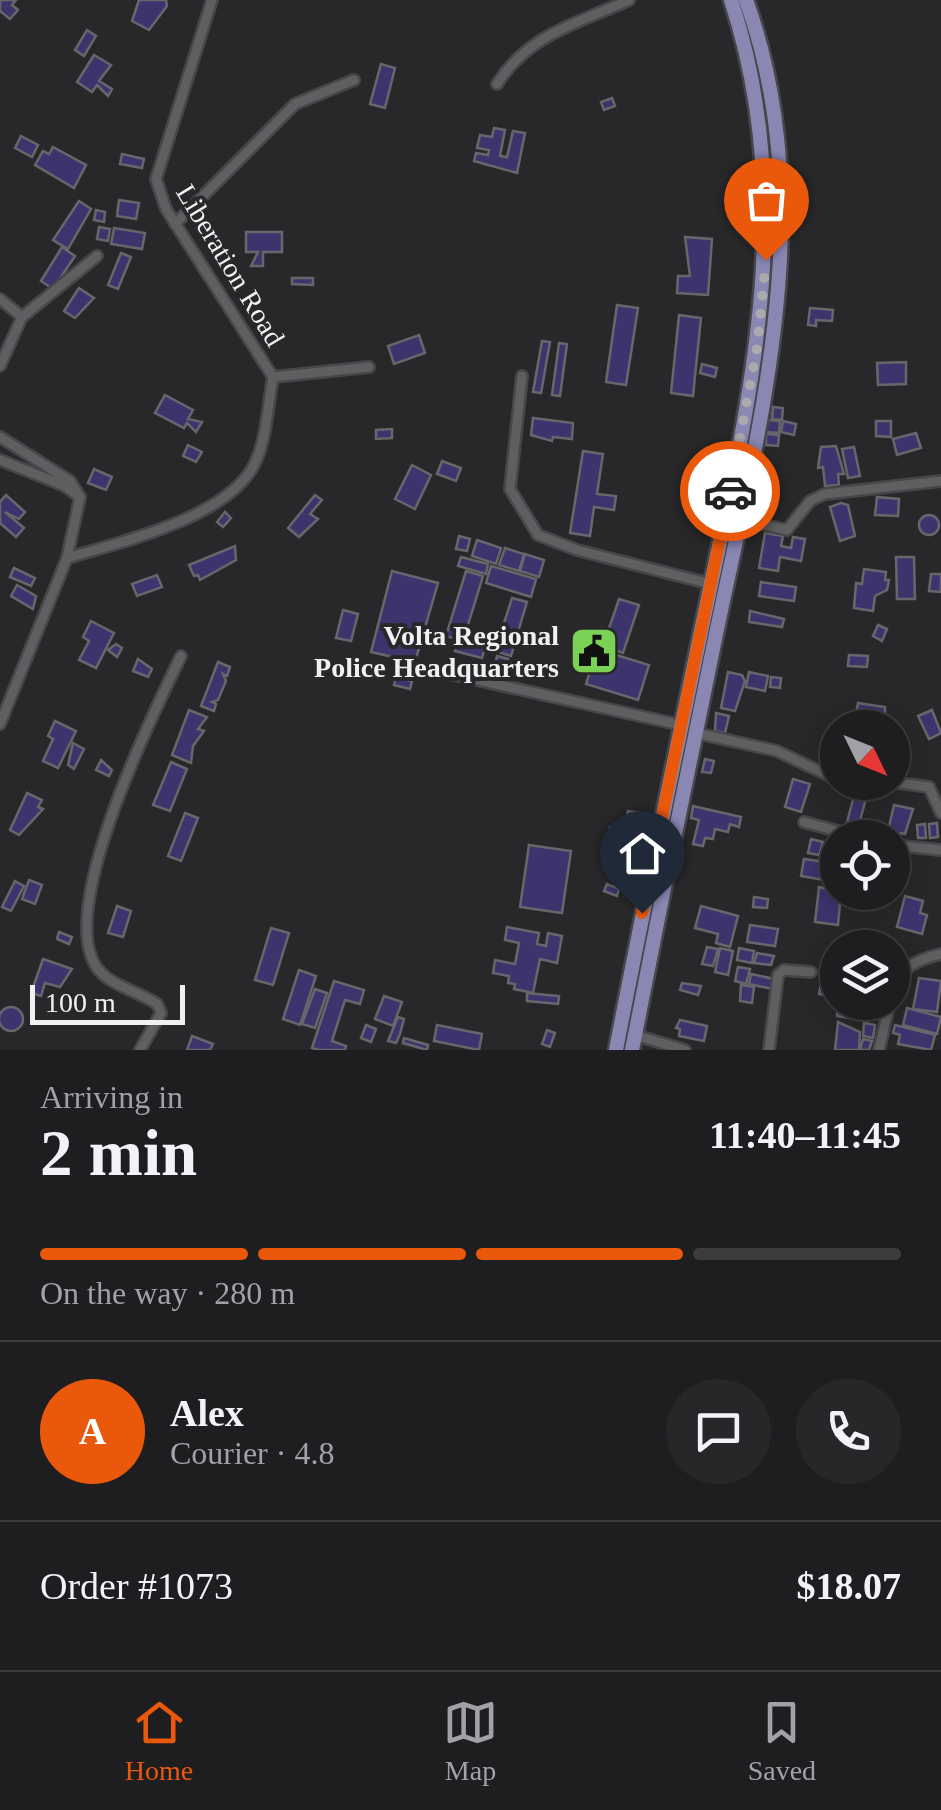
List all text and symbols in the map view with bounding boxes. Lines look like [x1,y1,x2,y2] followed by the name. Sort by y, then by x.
[724,158,809,261] pin
[739,173,794,228] icon: bag
[170,179,291,352] street label: Liberation Road
[680,441,780,541] courier
[703,464,758,519] icon: car
[314,620,559,683] place label: Volta Regional Police Headquarters
[568,625,620,677] public building icon: Volta Regional Police Headquarters
[820,710,910,800] north arrow
[820,710,910,1020] map controls
[600,811,685,914] pin
[820,820,910,910] button: locate
[615,826,670,881] icon: home
[820,930,910,1020] button: layers
[30,980,185,1024] scale bar
[45,987,116,1018] text: 100 m
[40,1079,183,1115] text: Arriving in
[709,1114,901,1156] text: 11:40–11:45
[40,1117,197,1189] text: 2 min
[40,1275,295,1311] text: On the way · 280 m
[666,1379,771,1484] button: chat
[796,1379,901,1484] button: phone
[170,1392,244,1434] text: Alex
[79,1410,106,1452] text: A
[170,1435,334,1471] text: Courier · 4.8
[40,1565,233,1607] text: Order #1073
[797,1565,901,1607] text: $18.07
[125,1695,193,1787] tab: Home
[443,1695,498,1787] tab: Map
[748,1695,816,1787] tab: Saved

